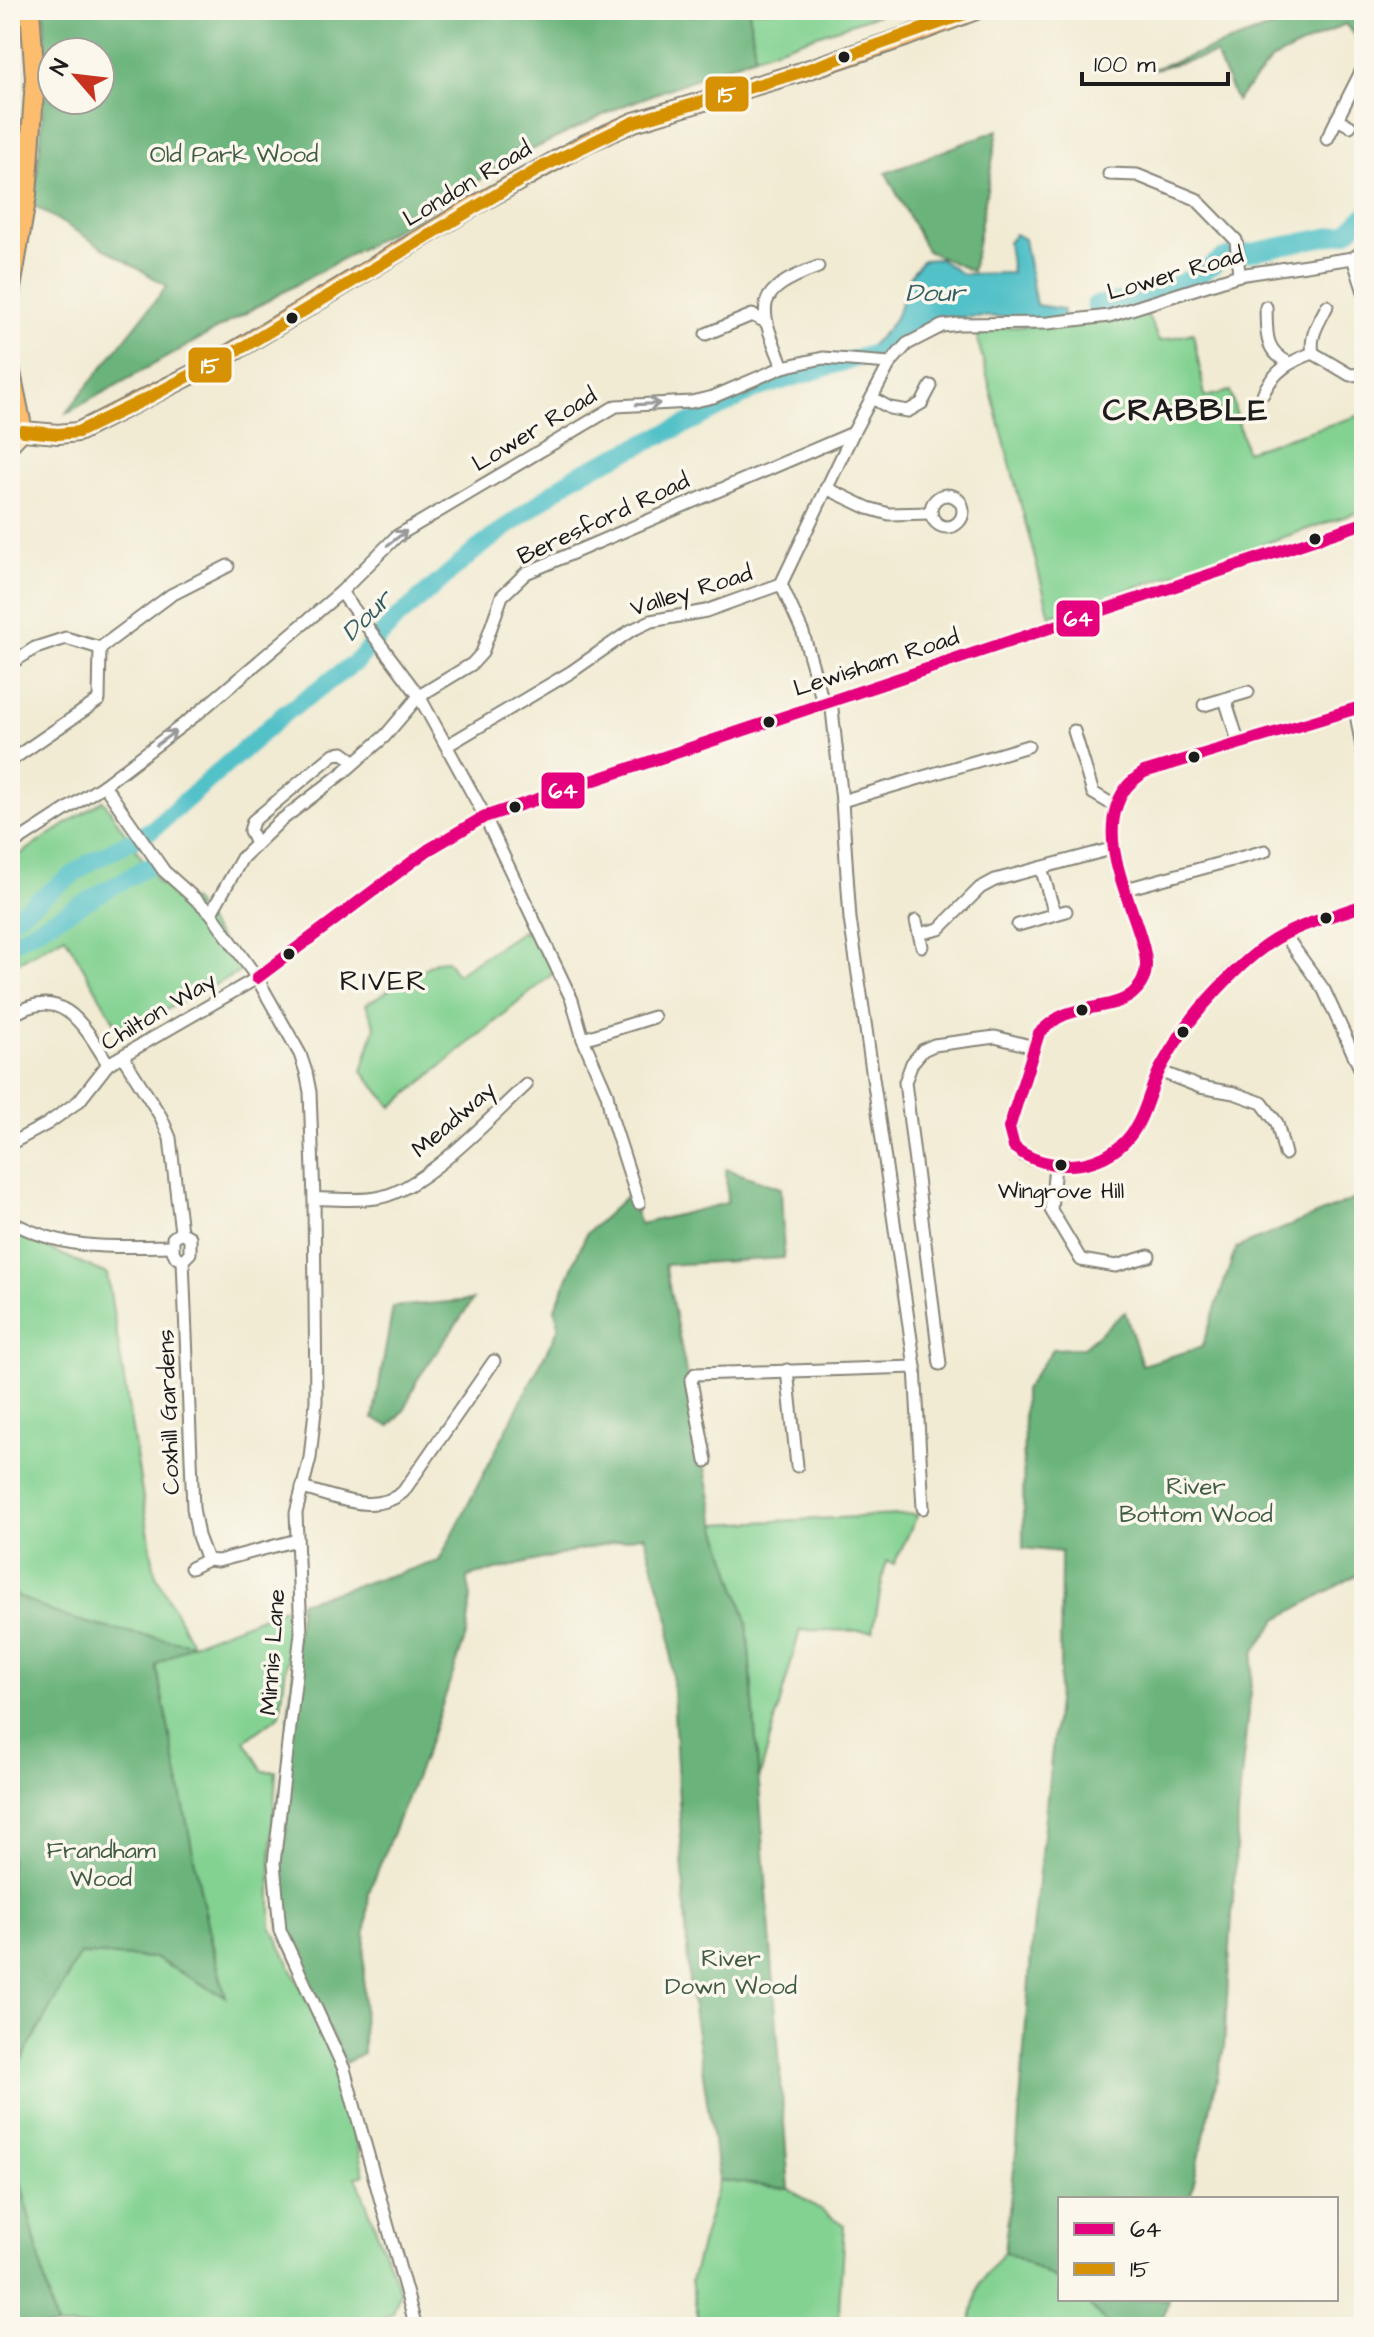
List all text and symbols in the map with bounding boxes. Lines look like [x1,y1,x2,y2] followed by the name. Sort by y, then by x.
[36,36,116,116] north arrow
[1082,36,1228,86] scale bar
[1094,48,1156,82] text: 100 m
[836,49,852,65] unlabelled marker
[43,54,77,81] text: N
[704,75,750,113] line badge: 15
[718,80,737,111] text: 15
[397,132,538,236] street label: London Road
[150,138,318,172] park label: Old Park Wood
[1103,238,1247,310] street label: Lower Road
[905,275,967,311] water label: Dour
[284,310,300,326] unlabelled marker
[187,346,233,384] line badge: 15
[201,351,220,382] text: 15
[466,379,603,481] street label: Lower Road
[1103,388,1269,433] district label: CRABBLE
[634,396,661,411] one-way arrow
[512,464,695,574] street label: Beresford Road
[386,530,407,547] one-way arrow
[1307,531,1323,547] unlabelled marker
[626,556,757,627] street label: Valley Road
[333,580,402,649] water label: Dour
[1055,599,1101,638] line badge: 64
[1064,604,1093,635] text: 64
[789,620,963,706] street label: Lewisham Road
[761,714,777,730] unlabelled marker
[155,729,176,746] one-way arrow
[1186,749,1202,765] unlabelled marker
[540,771,586,810] line badge: 64
[549,776,578,807] text: 64
[507,799,523,815] unlabelled marker
[1318,910,1334,926] unlabelled marker
[281,946,297,962] unlabelled marker
[340,962,428,1001] district label: RIVER
[94,964,223,1061] street label: Chilton Way
[1074,1002,1090,1018] unlabelled marker
[1175,1024,1191,1040] unlabelled marker
[404,1073,504,1167] street label: Meadway
[1053,1157,1069,1173] marker: Wingrove Hill
[998,1176,1124,1208] place label: Wingrove Hill
[149,1328,189,1495] street label: Coxhill Gardens
[1119,1470,1273,1532] park label: River Bottom Wood
[252,1588,294,1716] street label: Minnis Lane
[46,1834,156,1896] park label: Frandham Wood
[665,1942,797,2004] park label: River Down Wood
[1058,2197,1338,2301] legend
[1130,2213,1161,2247] text: 64
[1130,2253,1150,2287] text: 15

